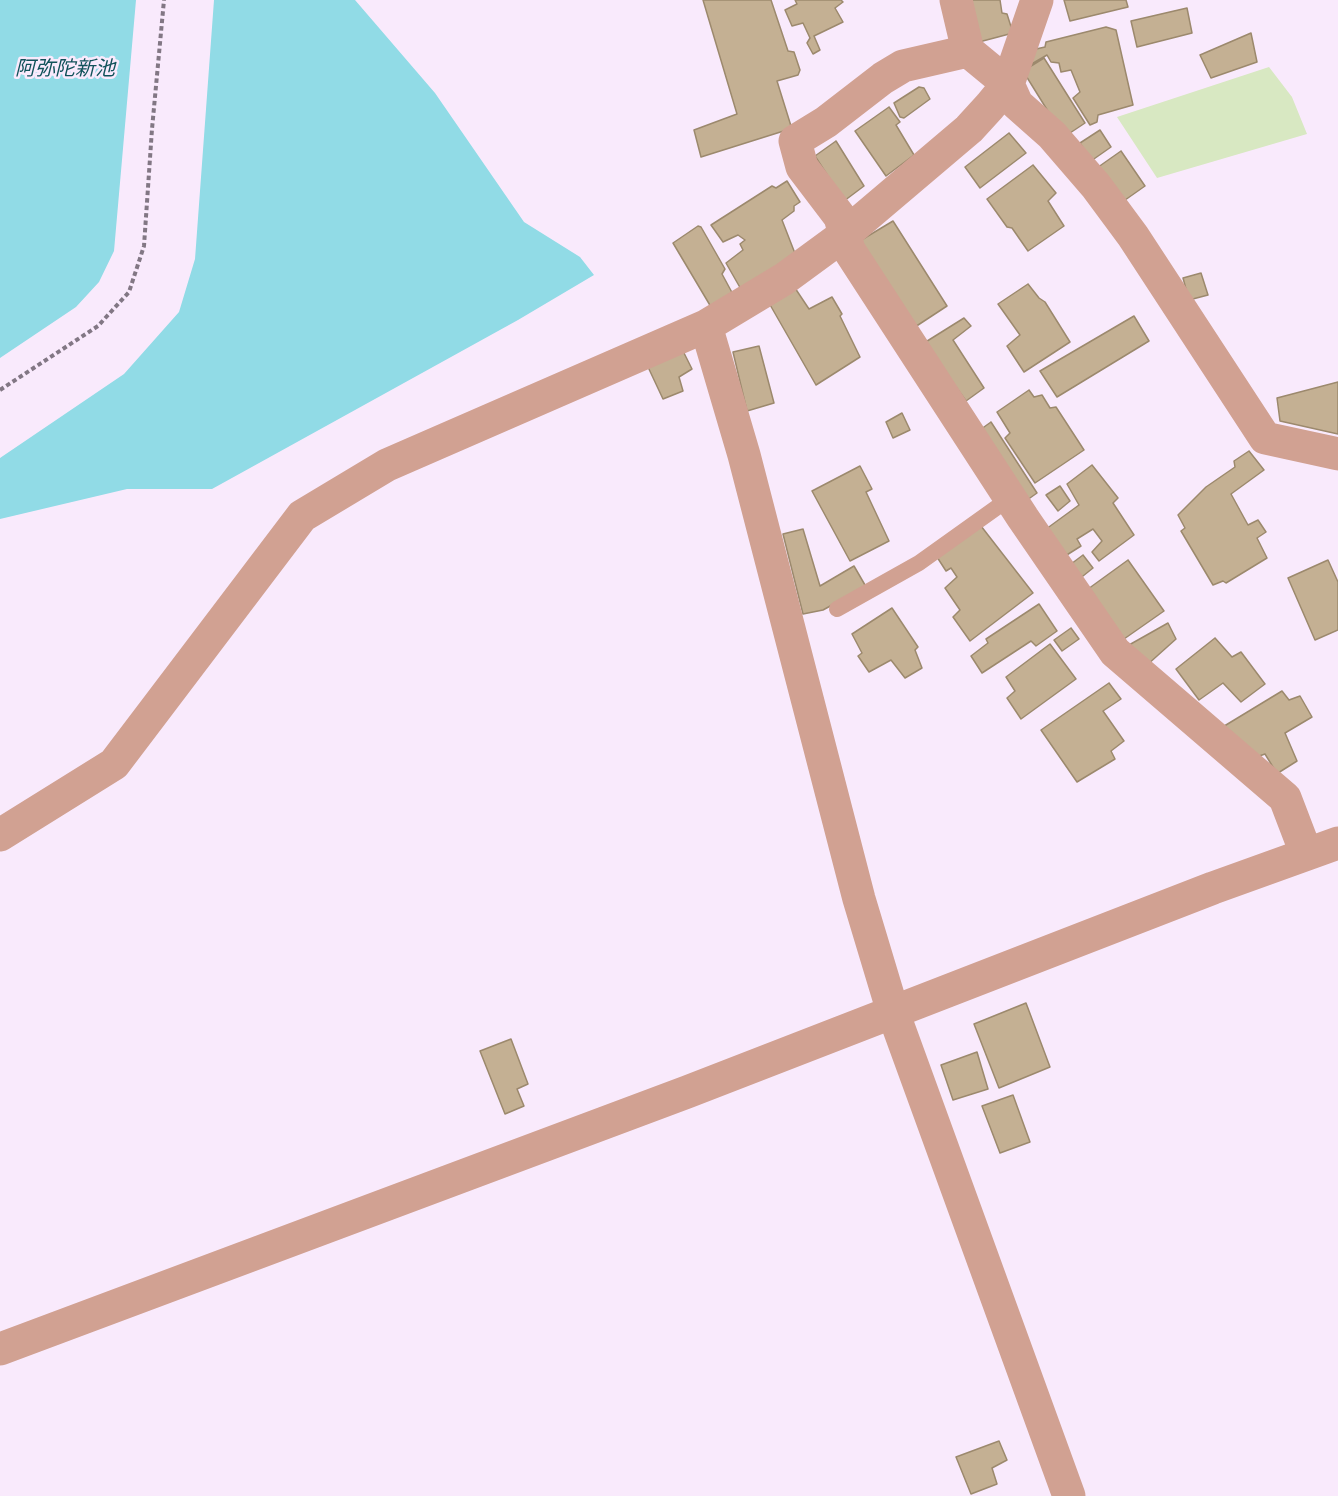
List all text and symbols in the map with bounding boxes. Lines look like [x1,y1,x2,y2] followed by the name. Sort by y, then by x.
[15,58,115,82] water label: 阿弥陀新池

